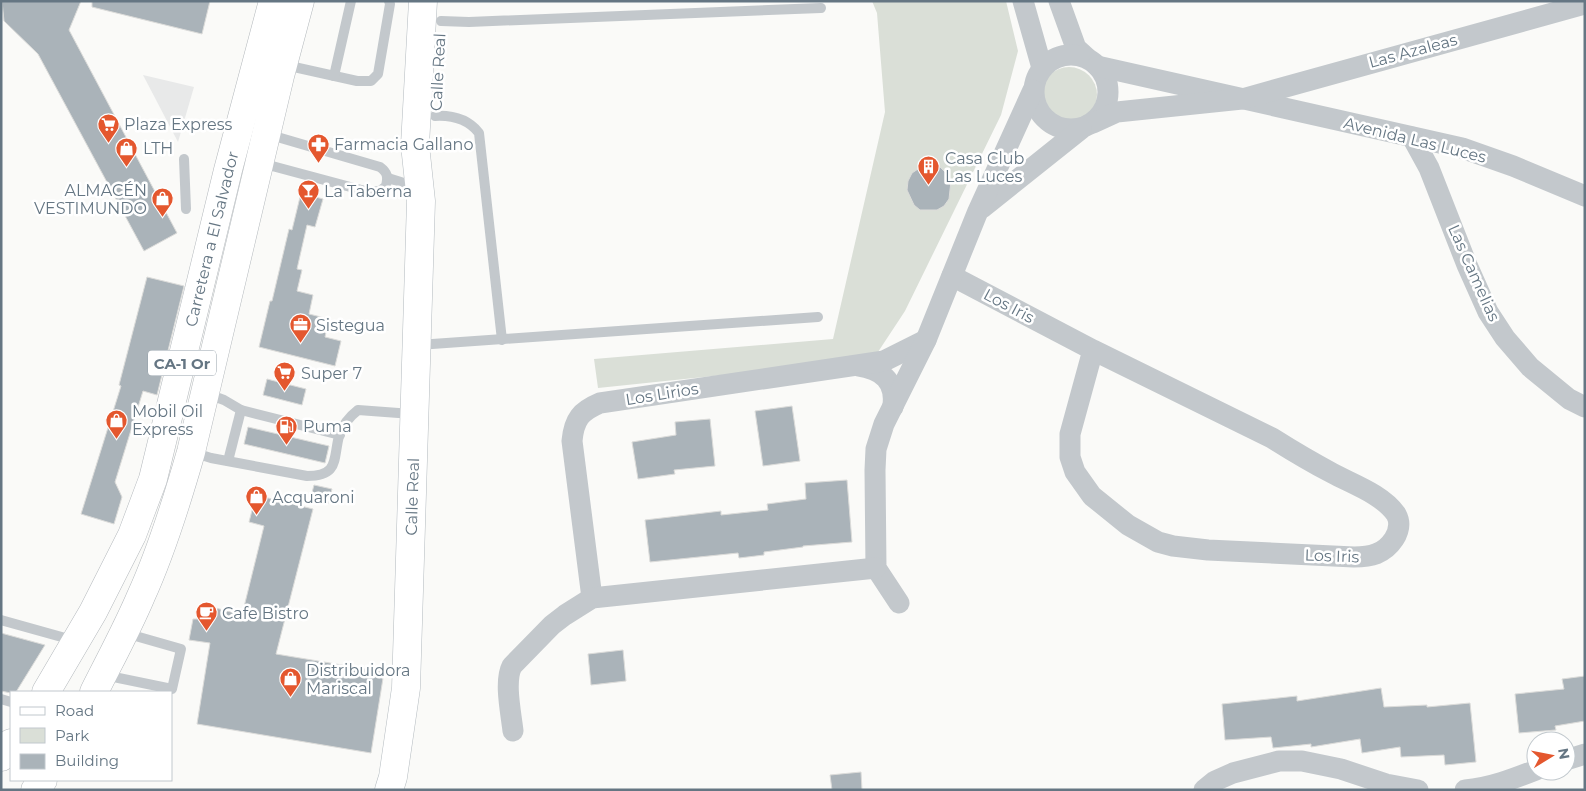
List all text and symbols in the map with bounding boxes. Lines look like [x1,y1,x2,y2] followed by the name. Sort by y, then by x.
[1367,30,1460,72] street label: Las Azaleas
[426,33,450,111] street label: Calle Real
[96,112,120,143] supermarket icon: Plaza Express
[1342,113,1488,167] street label: Avenida Las Luces
[124,115,233,134] place label: Plaza Express
[306,132,330,163] pharmacy icon: Farmacia Gallano
[334,135,473,154] place label: Farmacia Gallano
[115,136,139,167] shop icon: LTH
[143,139,173,158] place label: LTH
[181,149,242,328] street label: Carretera a El Salvador
[945,149,1025,186] place label: Casa Club Las Luces
[917,155,941,186] building icon: Casa Club Las Luces
[296,179,320,210] bar icon: La Taberna
[34,181,147,218] place label: ALMACÉN VESTIMUNDO
[324,182,412,201] place label: La Taberna
[151,187,175,218] shop icon: ALMACÉN VESTIMUNDO
[1444,222,1504,325] street label: Las Camelias
[980,285,1038,327] street label: Los Iris
[288,313,312,344] office icon: Sistegua
[316,316,385,335] place label: Sistegua
[148,350,216,376] road number: CA-1 Or
[273,361,297,392] supermarket icon: Super 7
[301,364,362,383] place label: Super 7
[624,379,700,409] street label: Los Lirios
[132,402,203,439] place label: Mobil Oil Express
[104,408,128,439] shop icon: Mobil Oil Express
[275,414,299,445] fuel station icon: Puma
[303,417,352,436] place label: Puma
[401,457,423,536] street label: Calle Real
[244,485,268,516] shop icon: Acquaroni
[272,488,355,507] place label: Acquaroni
[1304,546,1360,566] street label: Los Iris
[194,601,218,632] cafe icon: Cafe Bistro
[222,604,309,623] place label: Cafe Bistro
[306,661,410,698] place label: Distribuidora Mariscal
[278,667,302,698] shop icon: Distribuidora Mariscal
[10,691,172,781] legend
[55,701,94,720] text: Road
[55,726,89,745] text: Park
[1526,731,1576,781] north arrow
[1554,747,1574,761] text: N
[55,751,119,770] text: Building

